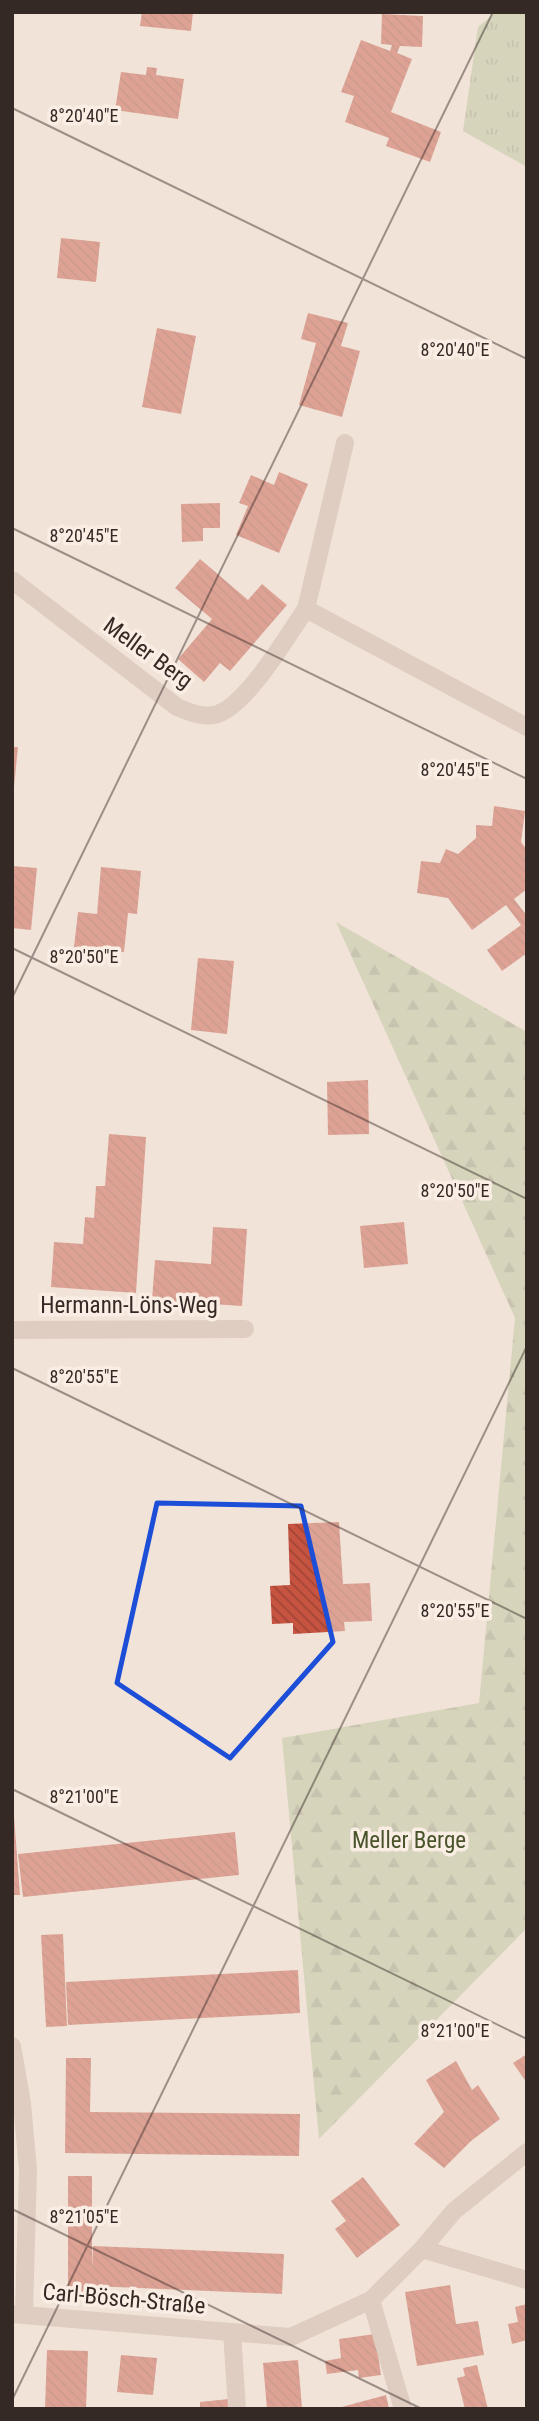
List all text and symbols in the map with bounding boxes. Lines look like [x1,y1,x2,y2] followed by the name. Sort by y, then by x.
[49,105,119,126] text: 8°20'40"E
[420,339,490,360] text: 8°20'40"E
[49,525,119,546] text: 8°20'45"E
[98,612,198,694] street label: Meller Berg
[420,759,490,780] text: 8°20'45"E
[49,946,119,967] text: 8°20'50"E
[420,1180,490,1201] text: 8°20'50"E
[40,1292,218,1319] street label: Hermann-Löns-Weg
[49,1366,119,1387] text: 8°20'55"E
[420,1600,490,1621] text: 8°20'55"E
[49,1786,119,1807] text: 8°21'00"E
[352,1827,466,1854] park label: Meller Berge
[420,2020,490,2041] text: 8°21'00"E
[49,2206,119,2227] text: 8°21'05"E
[42,2278,206,2320] street label: Carl-Bösch-Straße

